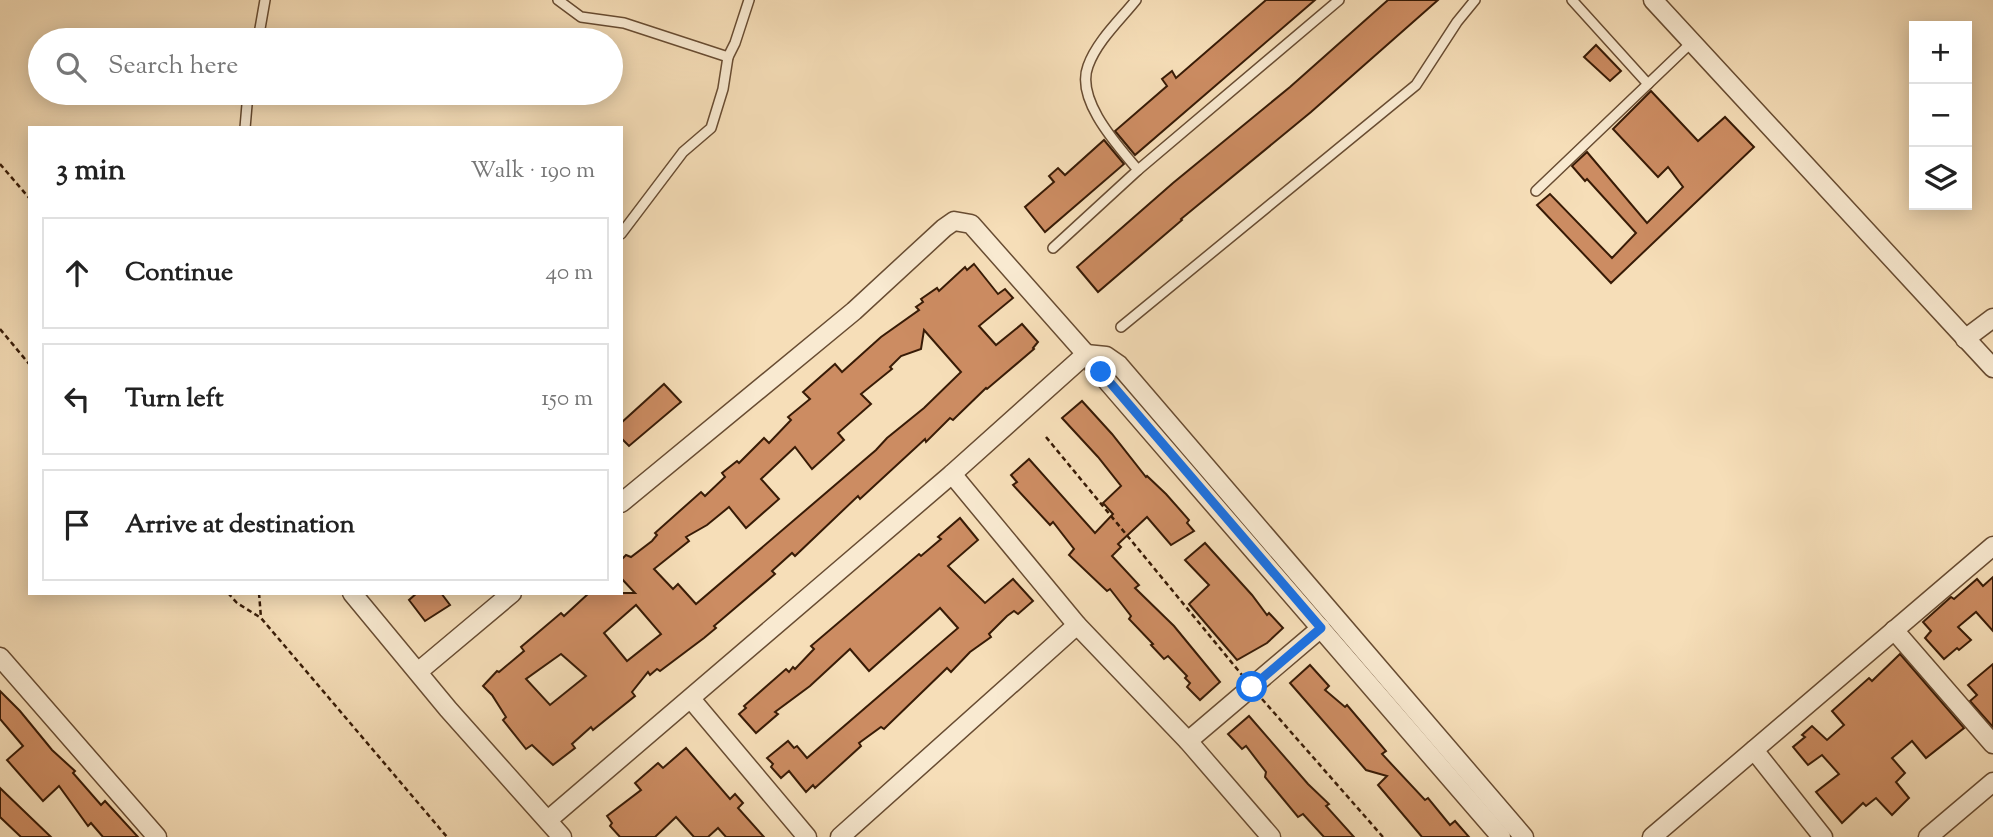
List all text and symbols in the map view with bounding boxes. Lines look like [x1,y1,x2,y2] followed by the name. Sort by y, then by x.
[1909,21,1972,210] map controls
[1909,21,1972,84] button: +
[28,28,623,105] search box
[52,48,90,86] icon: search
[108,48,238,85] text: Search here
[1909,84,1972,147] button: −
[1909,147,1972,210] button: layers
[56,150,126,193] text: 3 min
[471,155,595,188] text: Walk · 190 m
[58,254,96,292] icon: ahead
[125,255,233,292] text: Continue
[546,257,593,290] text: 40 m
[1085,356,1116,387] route end
[58,380,96,418] icon: left
[125,381,224,418] text: Turn left
[541,383,593,416] text: 150 m
[58,506,96,544] icon: arrive
[125,507,355,544] text: Arrive at destination
[1236,671,1267,702] route start

